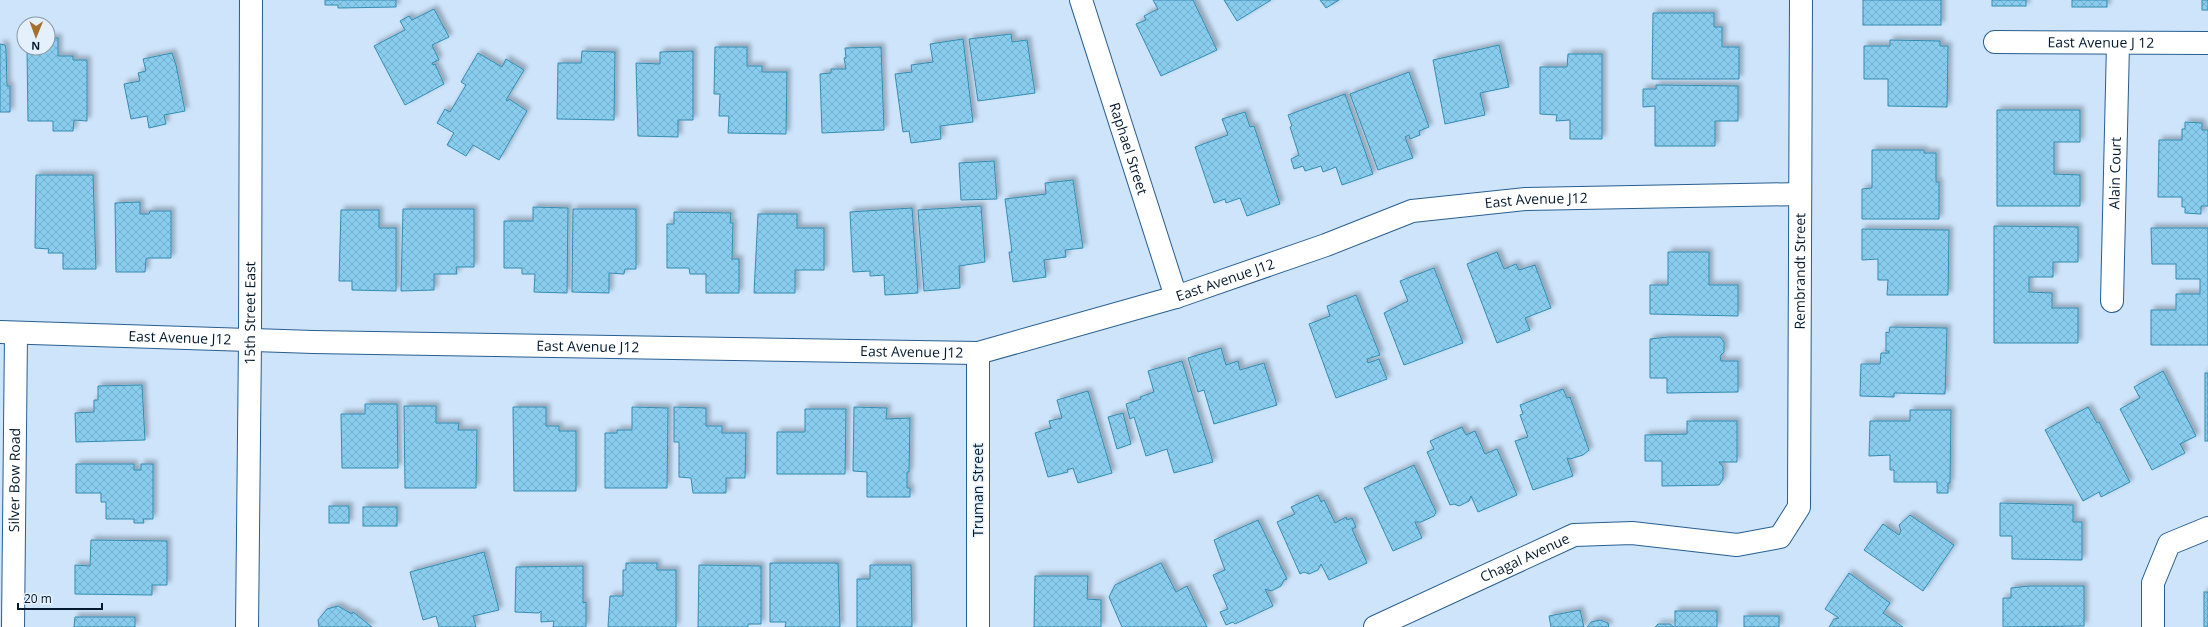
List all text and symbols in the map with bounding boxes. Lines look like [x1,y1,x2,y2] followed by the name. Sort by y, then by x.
[16,16,56,56] north arrow
[2048,32,2154,52] street label: East Avenue J 12
[31,39,40,54] text: N
[1105,100,1153,197] street label: Raphael Street
[2104,137,2125,210] street label: Alain Court
[1484,188,1588,212] street label: East Avenue J12
[1790,213,1809,330] street label: Rembrandt Street
[1173,254,1277,305] street label: East Avenue J12
[240,261,259,365] street label: 15th Street East
[128,326,232,348] street label: East Avenue J12
[536,336,640,356] street label: East Avenue J12
[860,341,963,362] street label: East Avenue J12
[4,428,24,532] street label: Silver Bow Road
[968,443,987,537] street label: Truman Street
[1477,528,1572,586] street label: Chagal Avenue
[18,585,102,611] scale bar
[24,590,52,607] text: 20 m

